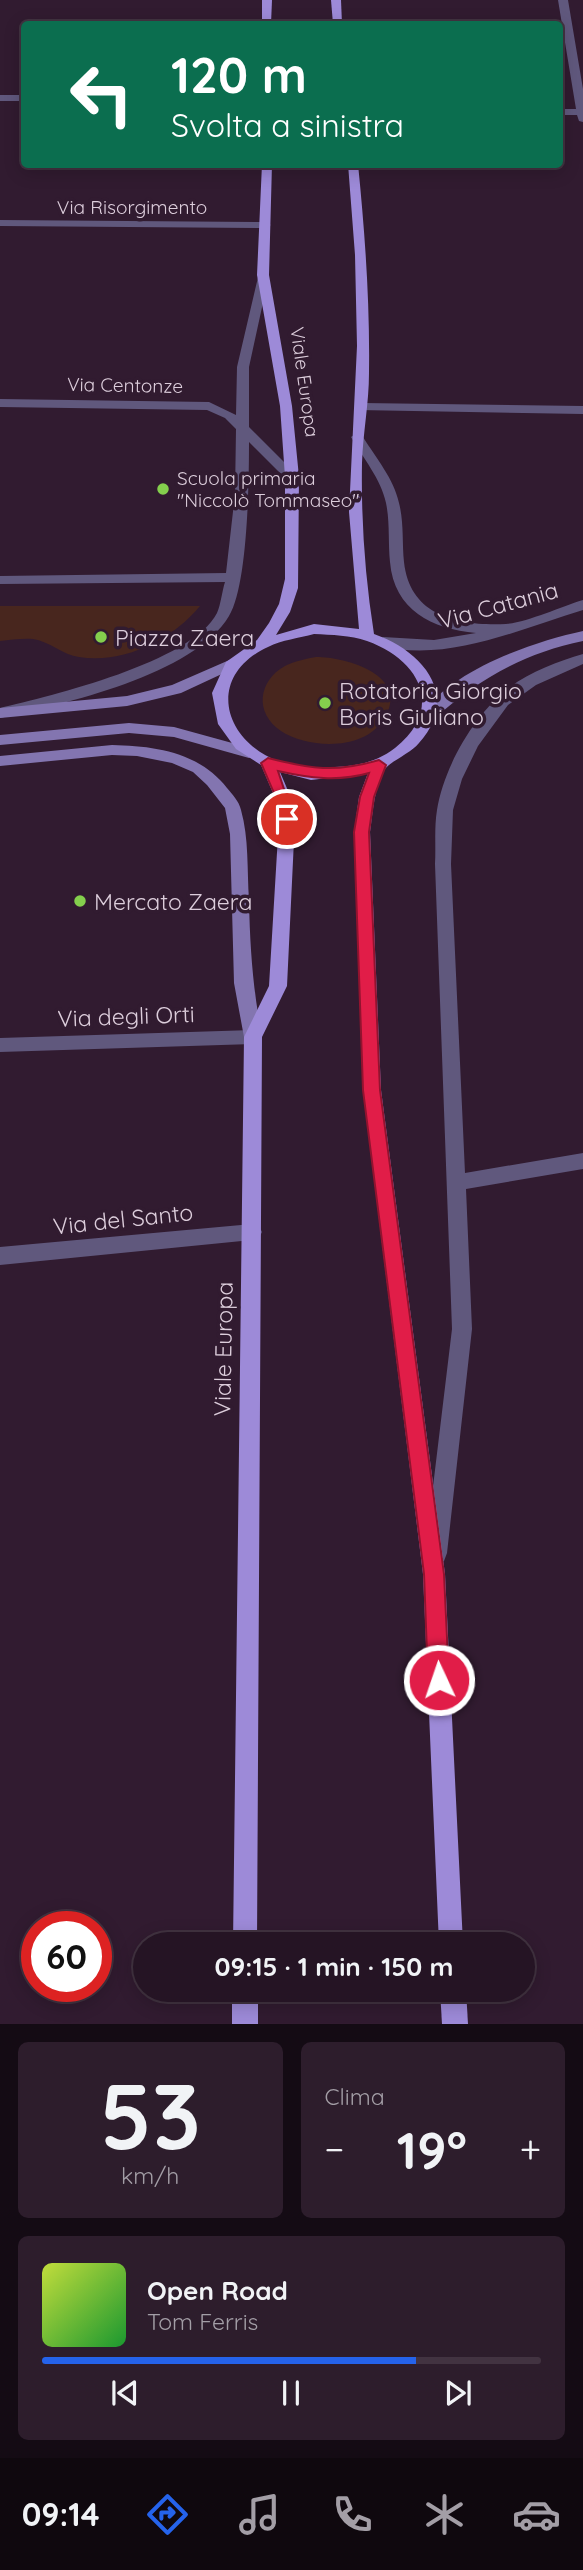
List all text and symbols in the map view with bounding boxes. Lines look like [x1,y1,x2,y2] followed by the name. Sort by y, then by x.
[171,44,307,105] text: 120 m
[56,49,147,140] icon: left
[171,105,404,145] text: Svolta a sinistra
[57,195,207,219] street label: Via Risorgimento
[285,325,325,439] street label: Viale Europa
[67,372,183,398] street label: Via Centonze
[177,466,360,512] place label: Scuola primaria "Niccolò Tommaseo"
[155,481,171,497] marker: Scuola primaria "Niccolò Tommaseo"
[435,575,561,635] street label: Via Catania
[115,623,254,652] place label: Piazza Zaera
[93,629,109,645] marker: Piazza Zaera
[339,676,522,731] place label: Rotatoria Giorgio Boris Giuliano
[317,695,333,711] marker: Rotatoria Giorgio Boris Giuliano
[257,789,317,849] pin
[268,800,306,838] icon: arrive
[94,887,252,916] place label: Mercato Zaera
[72,893,88,909] marker: Mercato Zaera
[57,999,195,1033] street label: Via degli Orti
[52,1197,194,1241] street label: Via del Santo
[207,1281,239,1417] street label: Viale Europa
[402,1643,476,1717] position arrow
[21,1911,112,2002] speed limit sign: 60
[215,1950,453,1983] text: 09:15 · 1 min · 150 m
[100,2058,201,2172] text: 53
[325,2082,385,2111] text: Clima
[397,2117,467,2182] text: 19°
[325,2125,344,2173] text: −
[520,2125,541,2173] text: +
[121,2161,179,2190] text: km/h
[147,2274,288,2307] text: Open Road
[147,2307,258,2336] text: Tom Ferris
[106,2374,144,2412] icon: previous
[272,2374,310,2412] icon: pause
[439,2374,477,2412] icon: next
[143,2490,192,2539] icon: directions
[235,2490,284,2539] icon: music
[328,2490,377,2539] icon: phone
[420,2490,469,2539] icon: climate
[512,2490,561,2539] icon: car
[22,2494,100,2534] text: 09:14

